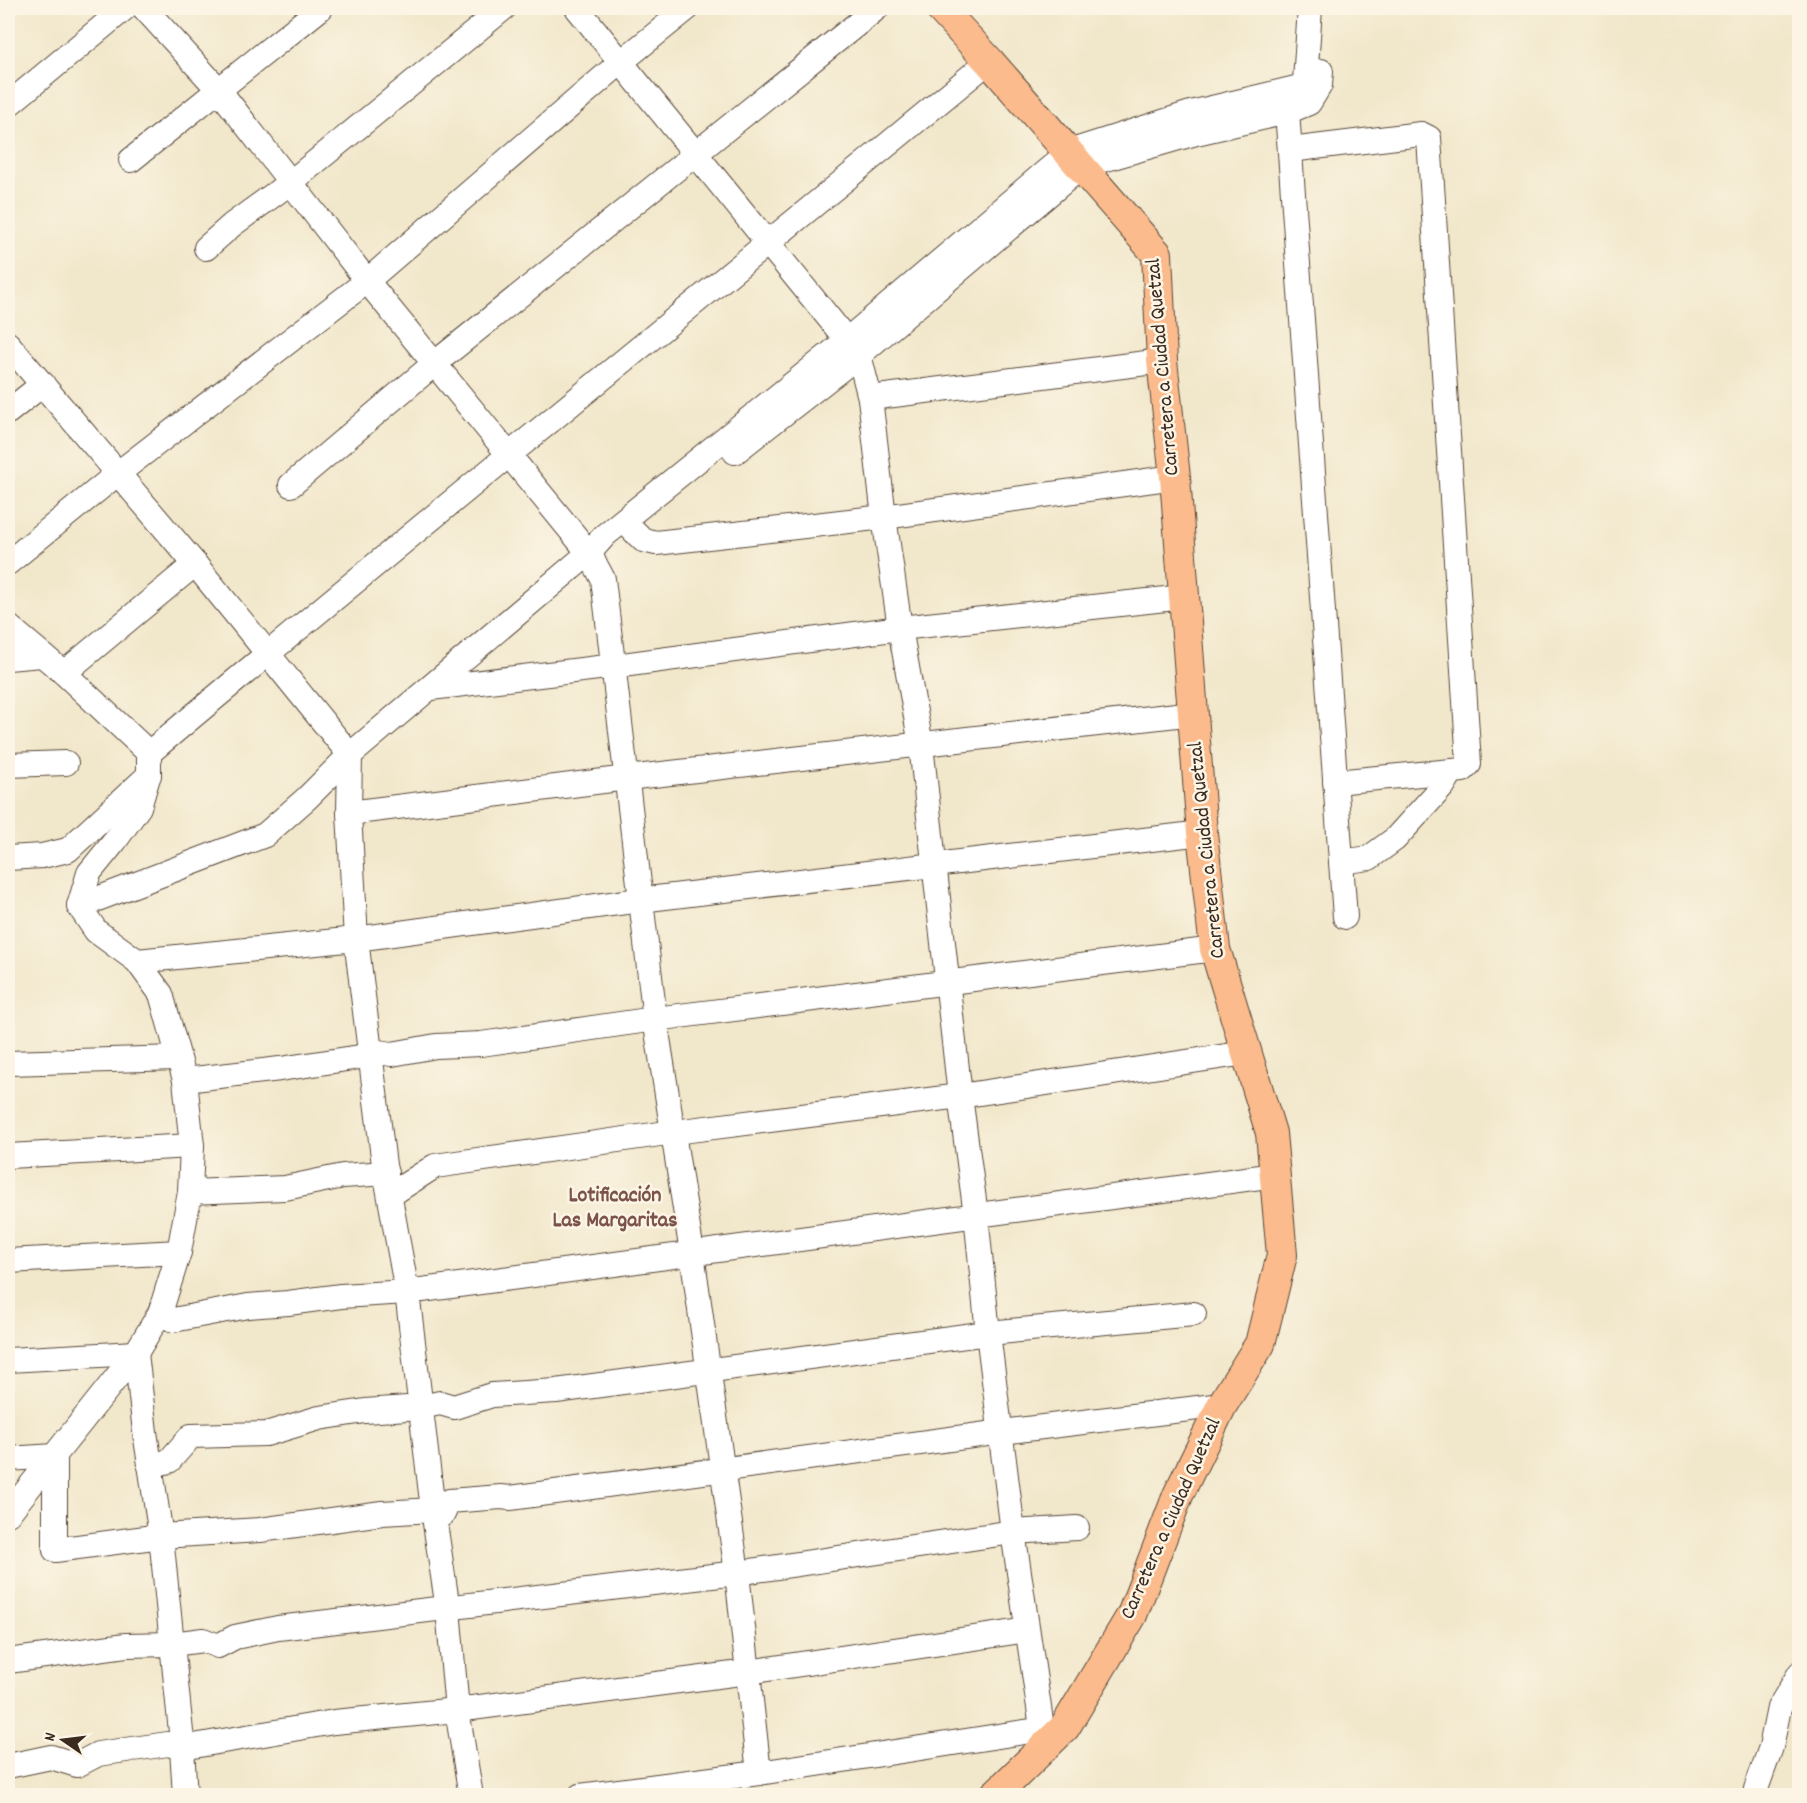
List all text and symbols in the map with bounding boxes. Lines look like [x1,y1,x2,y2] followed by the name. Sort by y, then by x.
[1140,257,1188,477] street label: Carretera a Ciudad Quetzal
[1182,740,1234,960] street label: Carretera a Ciudad Quetzal
[553,1181,677,1237] district label: Lotificación Las Margaritas
[1114,1413,1230,1625] street label: Carretera a Ciudad Quetzal
[33,1710,93,1770] north arrow
[39,1730,63,1744] text: N

